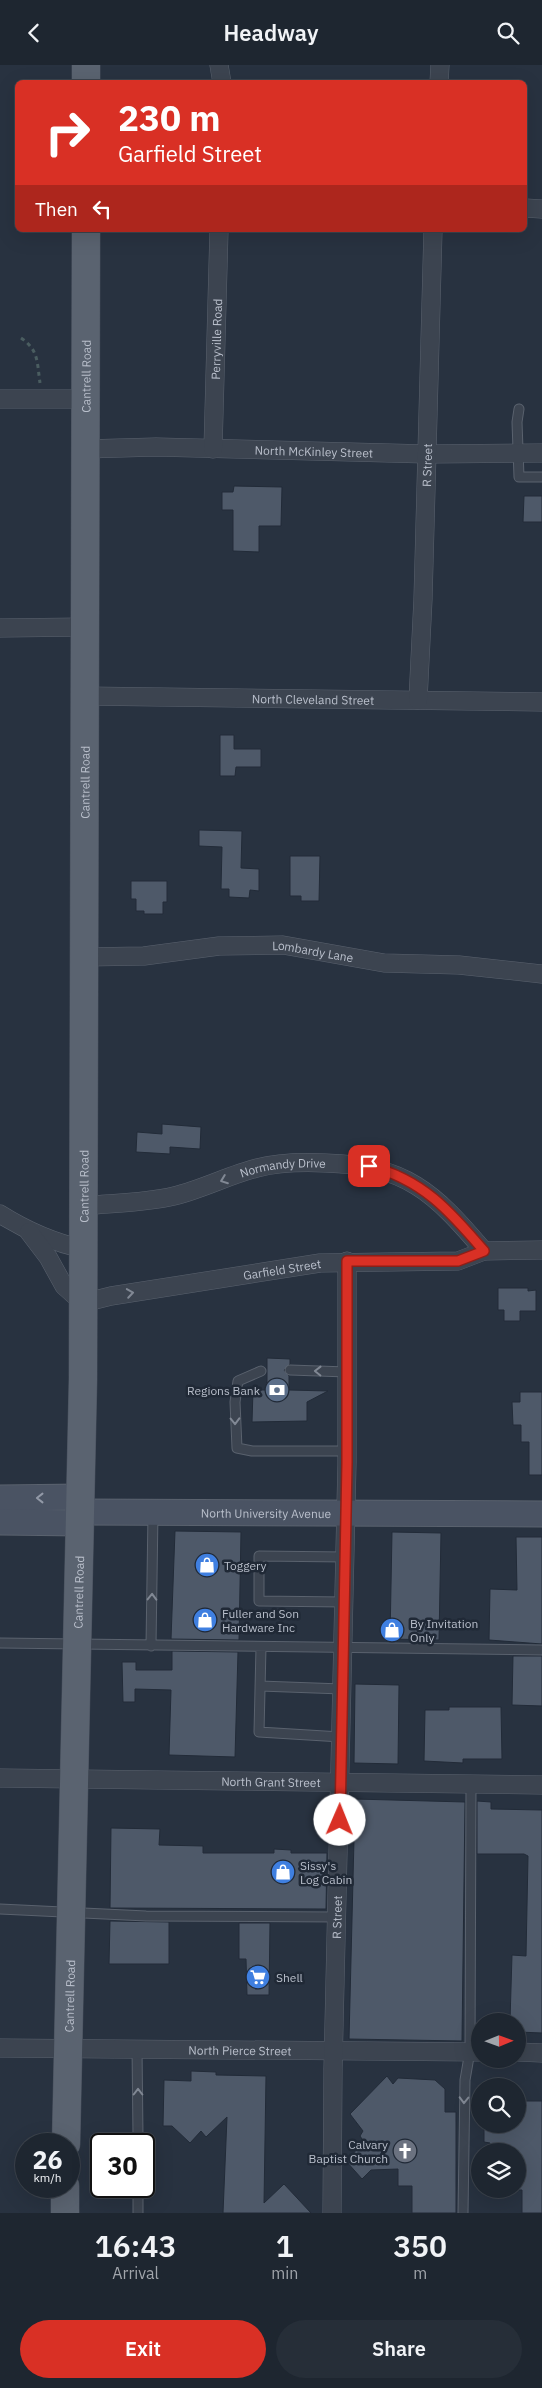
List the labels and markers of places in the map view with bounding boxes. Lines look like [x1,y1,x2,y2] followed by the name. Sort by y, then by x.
[348,1145,390,1187] pin
[264,1377,290,1403] bank icon: Regions Bank
[187,1383,261,1398] place label: Regions Bank
[194,1552,220,1578] shop icon: Toggery
[224,1558,267,1573] place label: Toggery
[222,1606,299,1635] place label: Fuller and Son Hardware Inc
[192,1607,218,1633] shop icon: Fuller and Son Hardware Inc
[410,1616,478,1645] place label: By Invitation Only
[379,1617,405,1643] shop icon: By Invitation Only
[300,1858,352,1887] place label: Sissy's Log Cabin
[270,1859,296,1885] shop icon: Sissy's Log Cabin
[245,1964,271,1990] supermarket icon: Shell
[276,1970,303,1985] place label: Shell
[309,2137,388,2166] place label: Calvary Baptist Church
[392,2138,418,2164] church icon: Calvary Baptist Church

